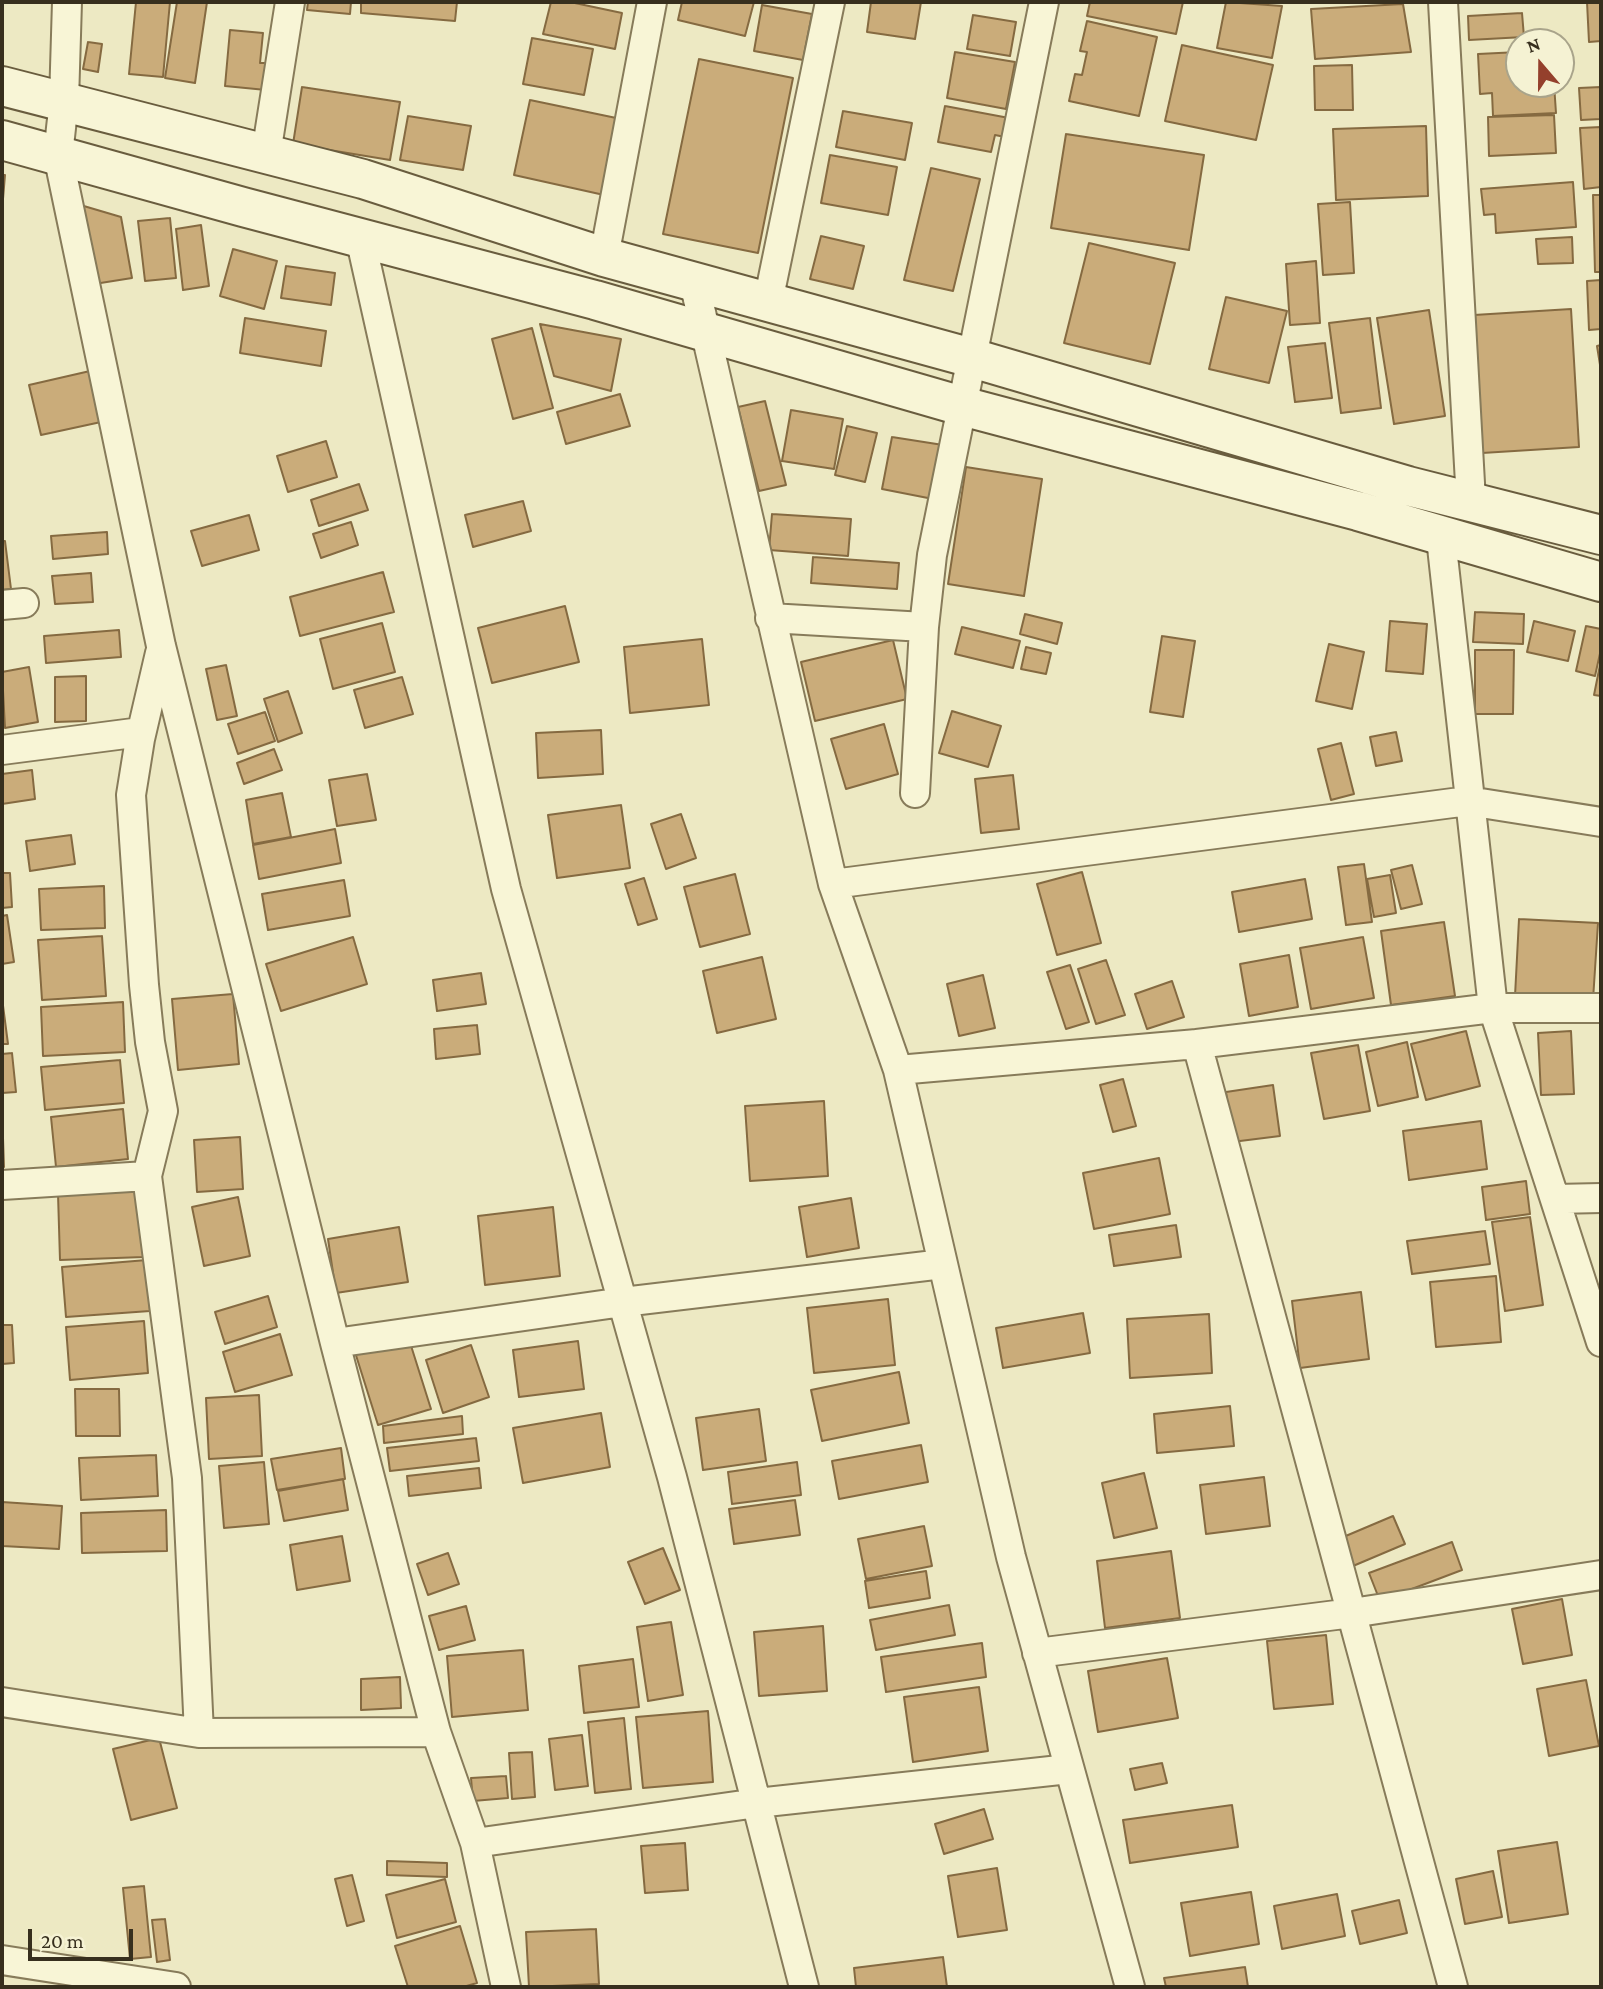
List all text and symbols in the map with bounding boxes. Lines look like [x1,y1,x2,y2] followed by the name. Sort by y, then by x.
[1505,28,1575,98] north arrow
[1524,33,1543,57] text: N
[32,1916,136,1960] scale bar
[41,1929,84,1953] text: 20 m

